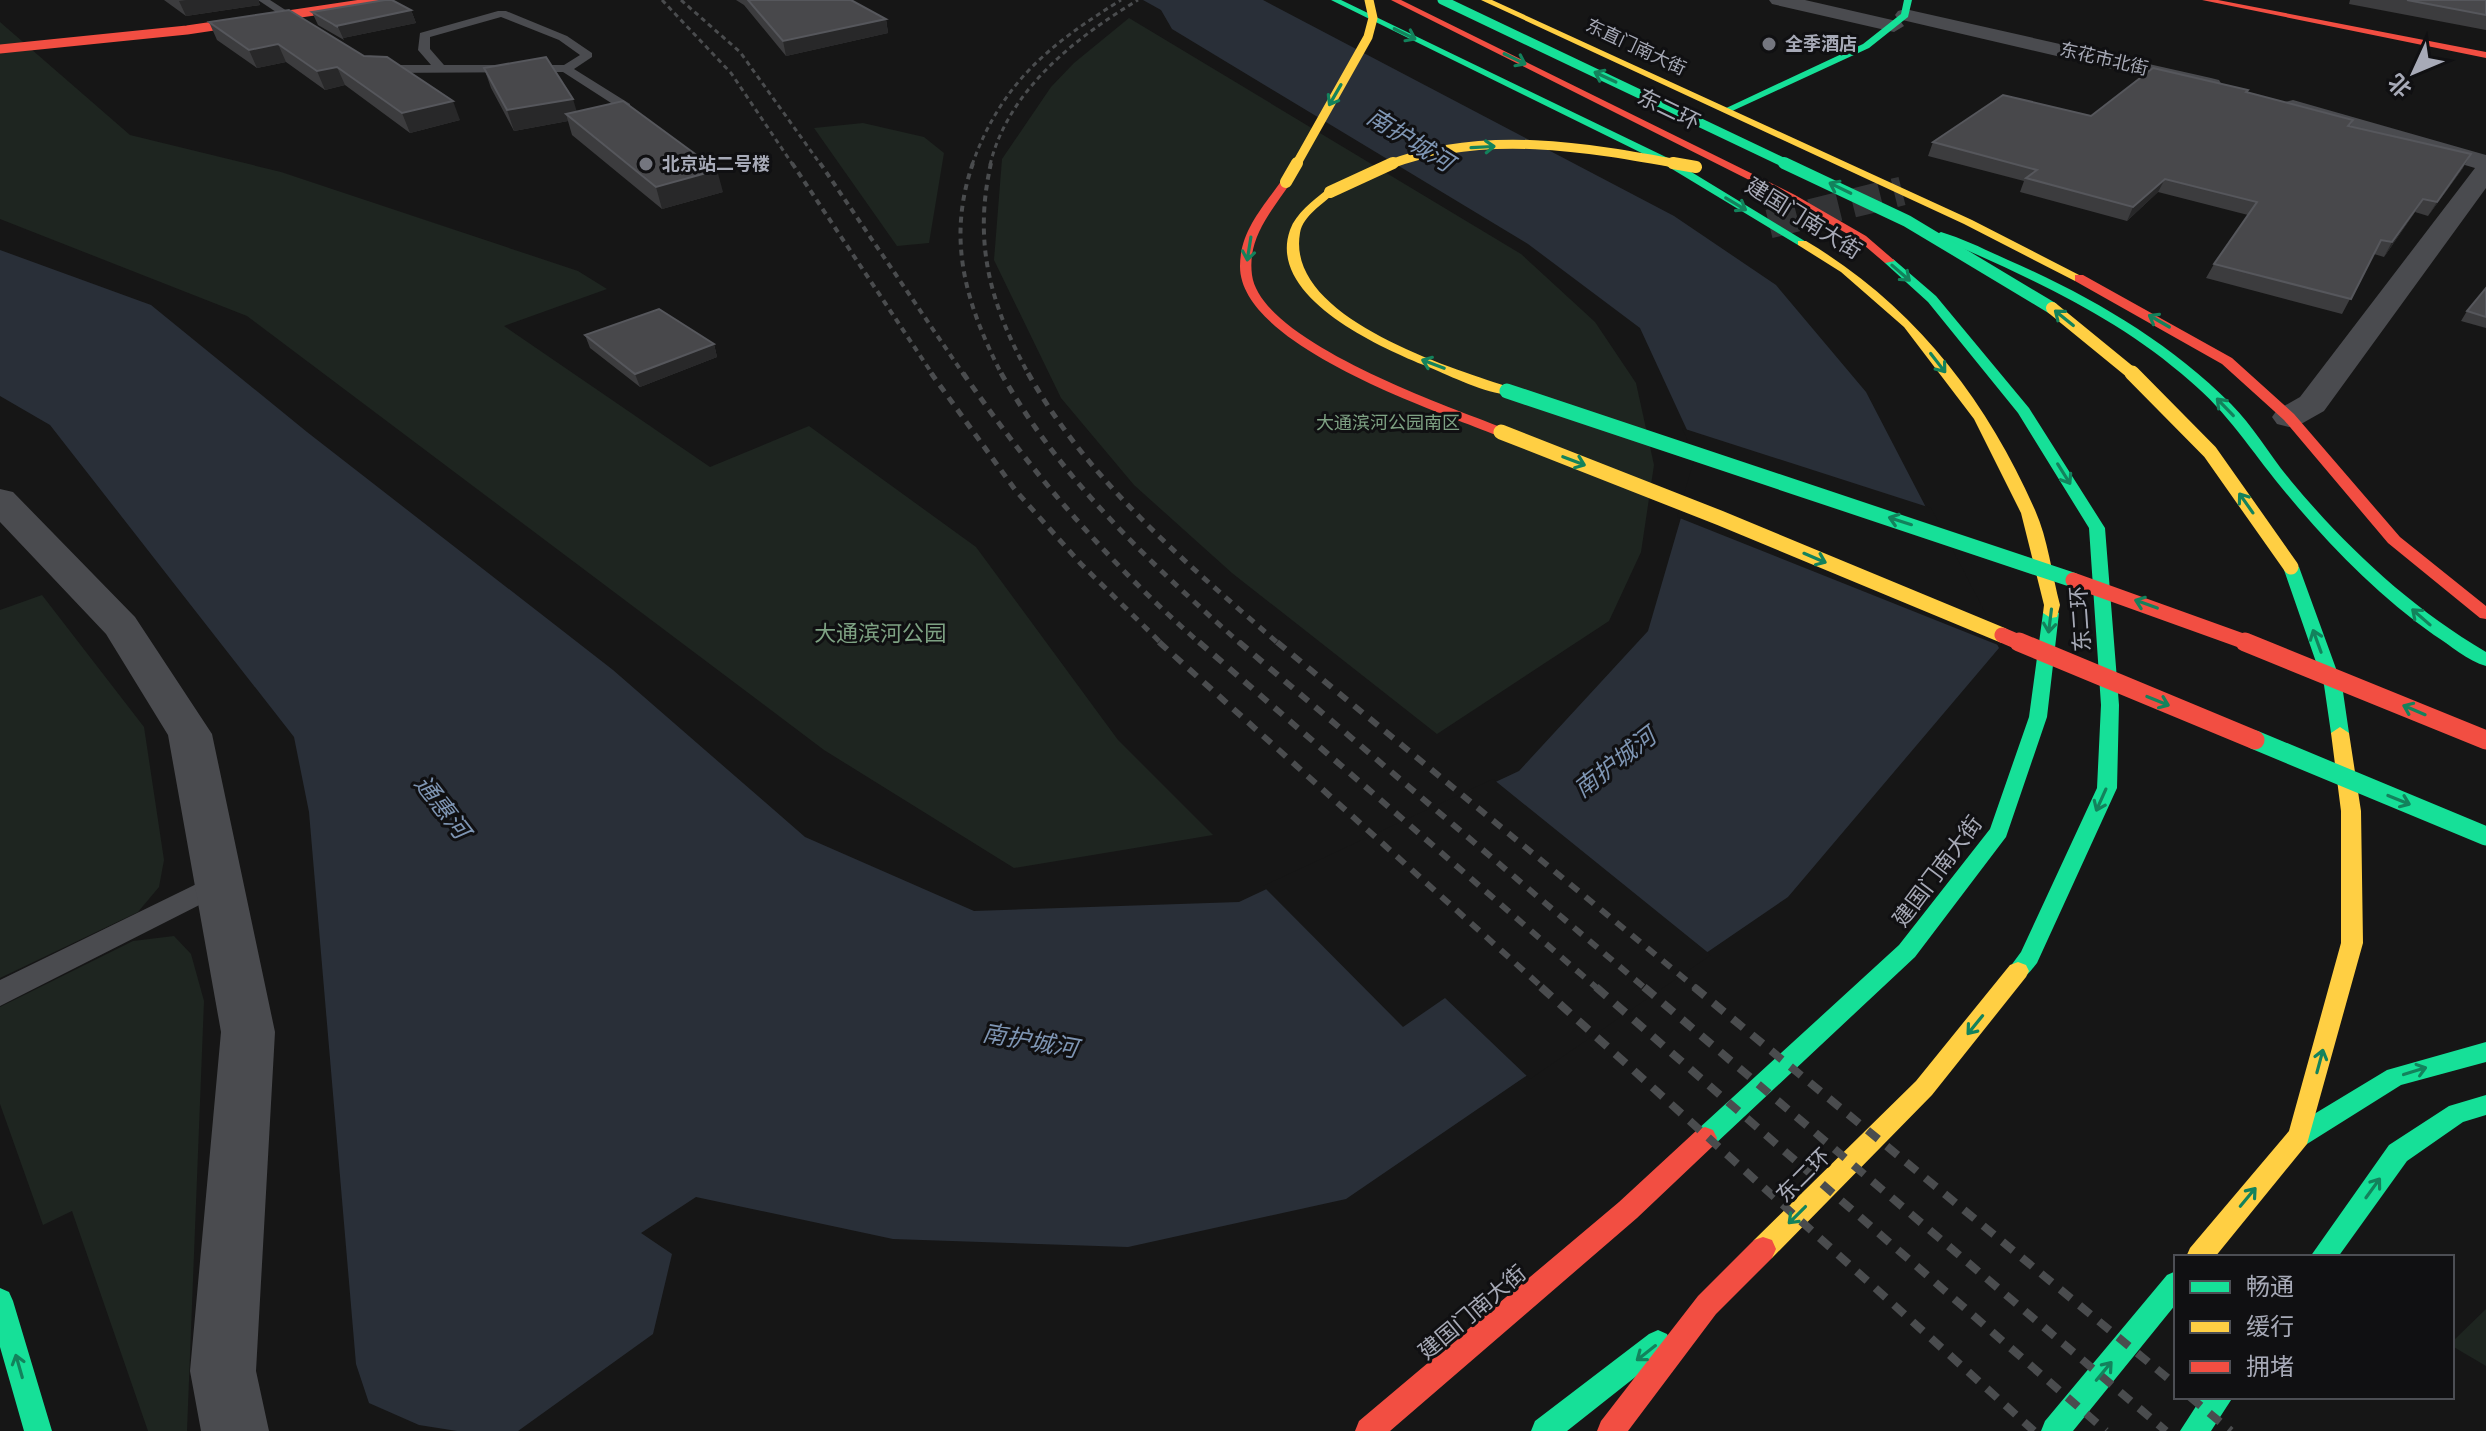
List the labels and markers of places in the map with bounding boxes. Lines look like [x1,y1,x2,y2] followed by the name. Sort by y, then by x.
[1785,33,1857,54] place label: 全季酒店
[1760,35,1778,53] marker: 全季酒店
[662,153,770,174] place label: 北京站二号楼
[637,155,655,173] marker: 北京站二号楼

